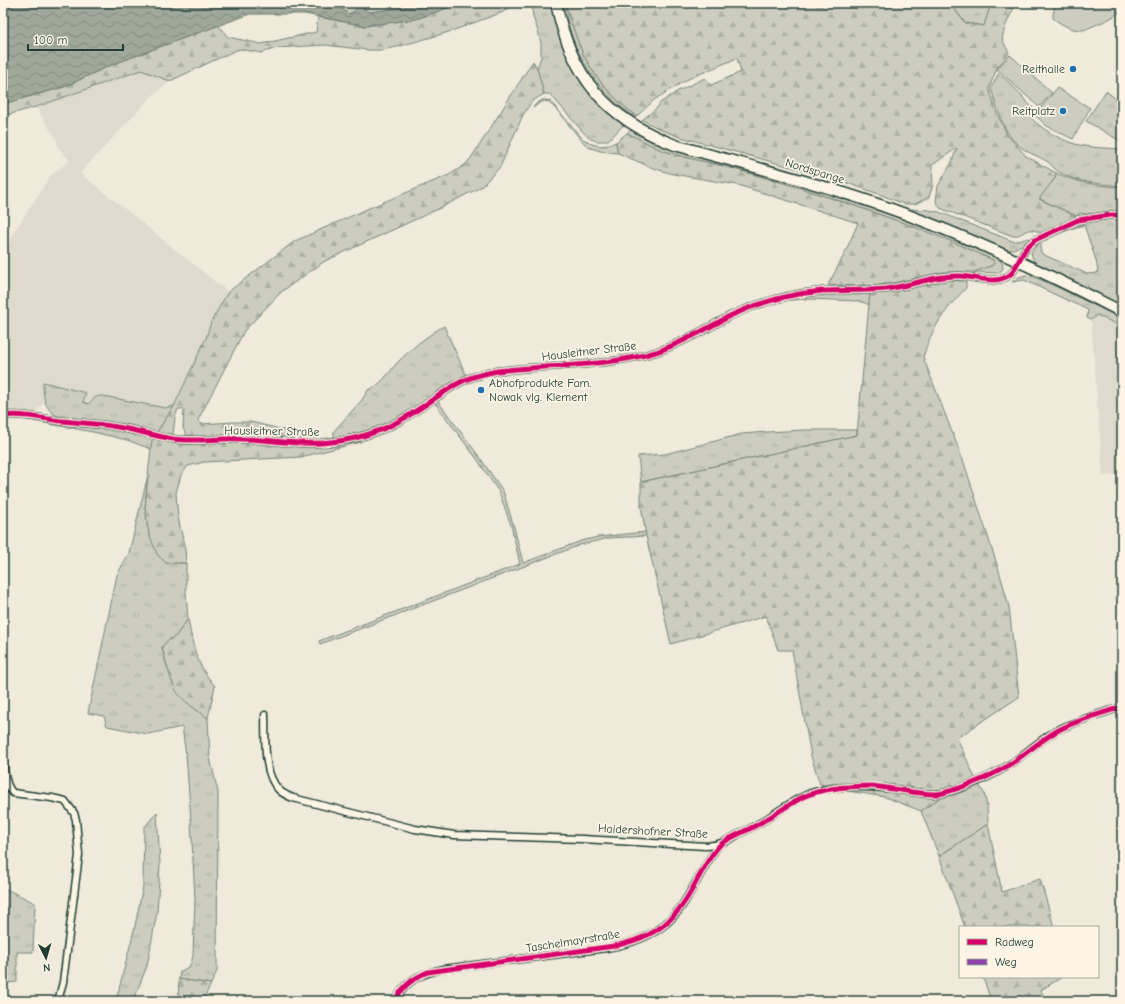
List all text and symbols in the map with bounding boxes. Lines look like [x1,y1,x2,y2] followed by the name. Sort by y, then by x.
[28,26,123,52] scale bar
[34,33,67,47] text: 100 m
[1022,62,1065,76] place label: Reithalle
[1068,64,1078,74] marker: Reithalle
[1012,104,1056,118] place label: Reitplatz
[1058,106,1068,116] marker: Reitplatz
[784,155,846,187] street label: Nordspange
[541,338,637,364] street label: Hausleitner Straße
[489,376,592,404] place label: Abhofprodukte Fam. Nowak vlg. Klement
[476,385,486,395] marker: Abhofprodukte Fam. Nowak vlg. Klement
[224,423,320,439] street label: Hausleitner Straße
[598,821,708,841] street label: Haidershofner Straße
[959,926,1099,978] legend
[525,927,621,955] street label: Taschelmayrstraße
[995,935,1034,949] text: Radweg
[26,938,66,978] north arrow
[995,955,1017,969] text: Weg
[43,961,51,974] text: N

